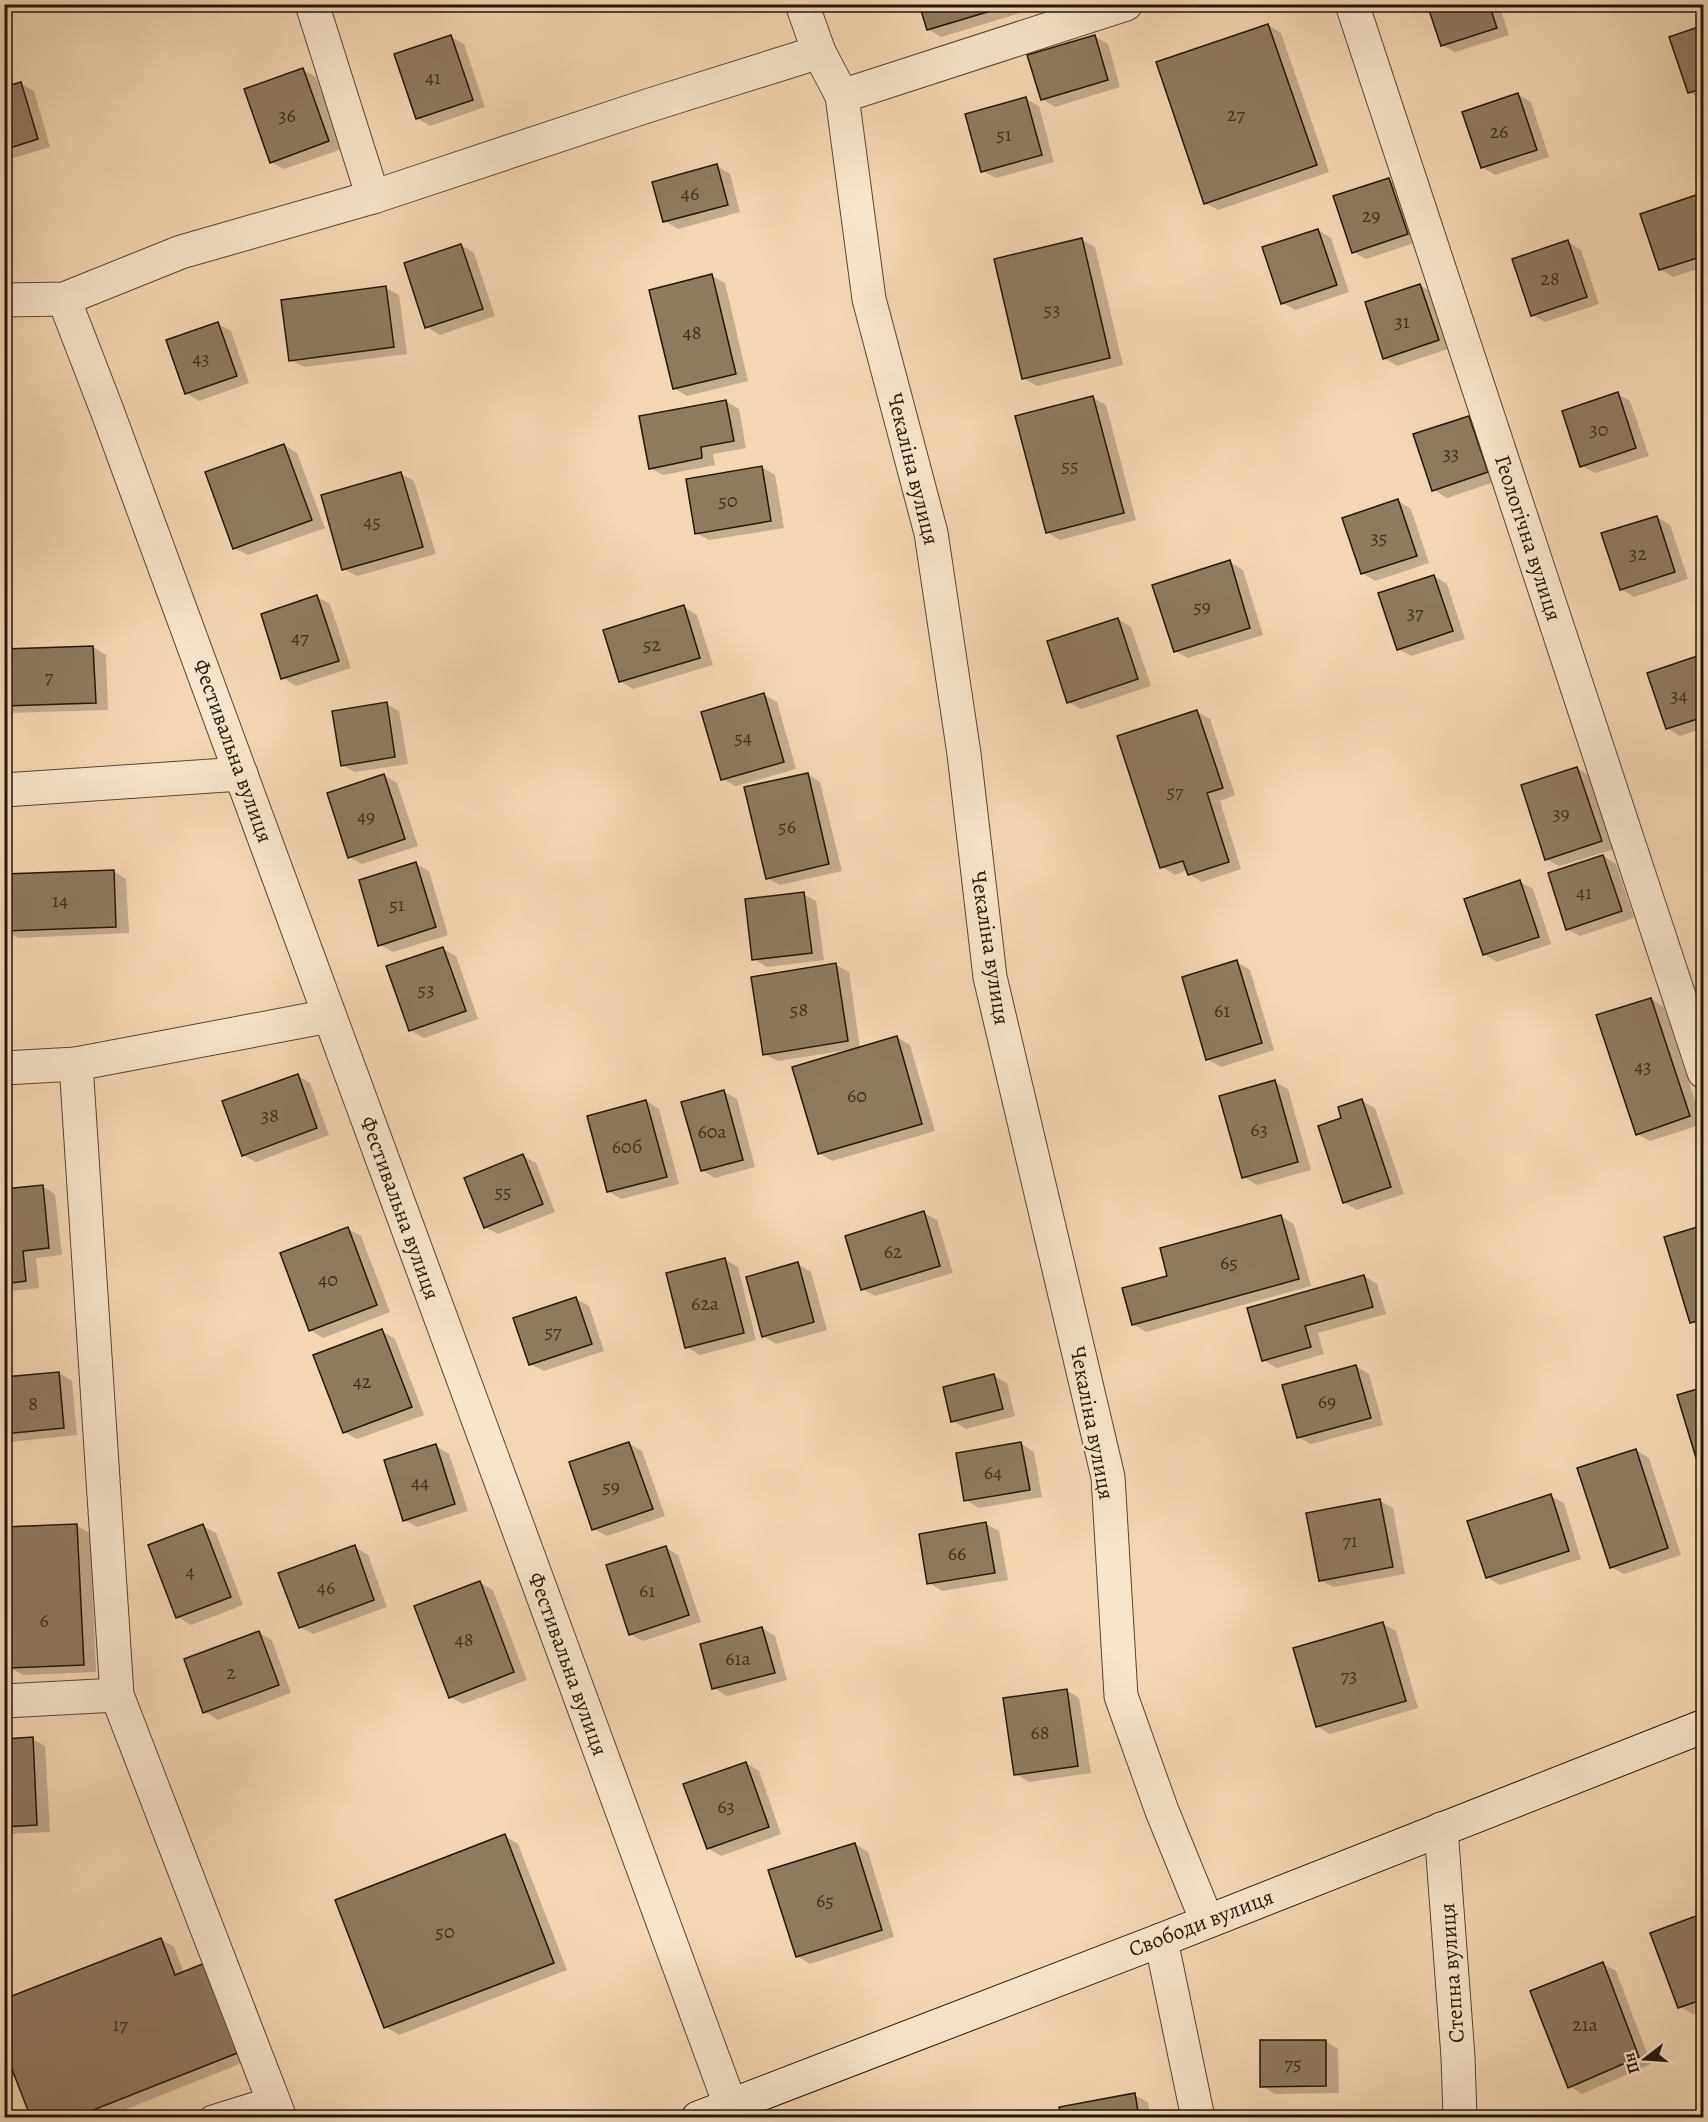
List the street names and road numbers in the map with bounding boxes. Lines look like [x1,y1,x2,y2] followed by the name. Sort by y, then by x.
[880,390,946,548] street label: Чекаліна вулиця
[1487,451,1569,625] street label: Геологічна вулиця
[186,655,280,847] street label: Фестивальна вулиця
[963,869,1017,1027] street label: Чекаліна вулиця
[353,1112,447,1304] street label: Фестивальна вулиця
[1062,1344,1122,1502] street label: Чекаліна вулиця
[521,1568,615,1760] street label: Фестивальна вулиця
[1124,1882,1278,1964] street label: Свободи вулиця
[1432,1902,1472,2044] street label: Степна вулиця

